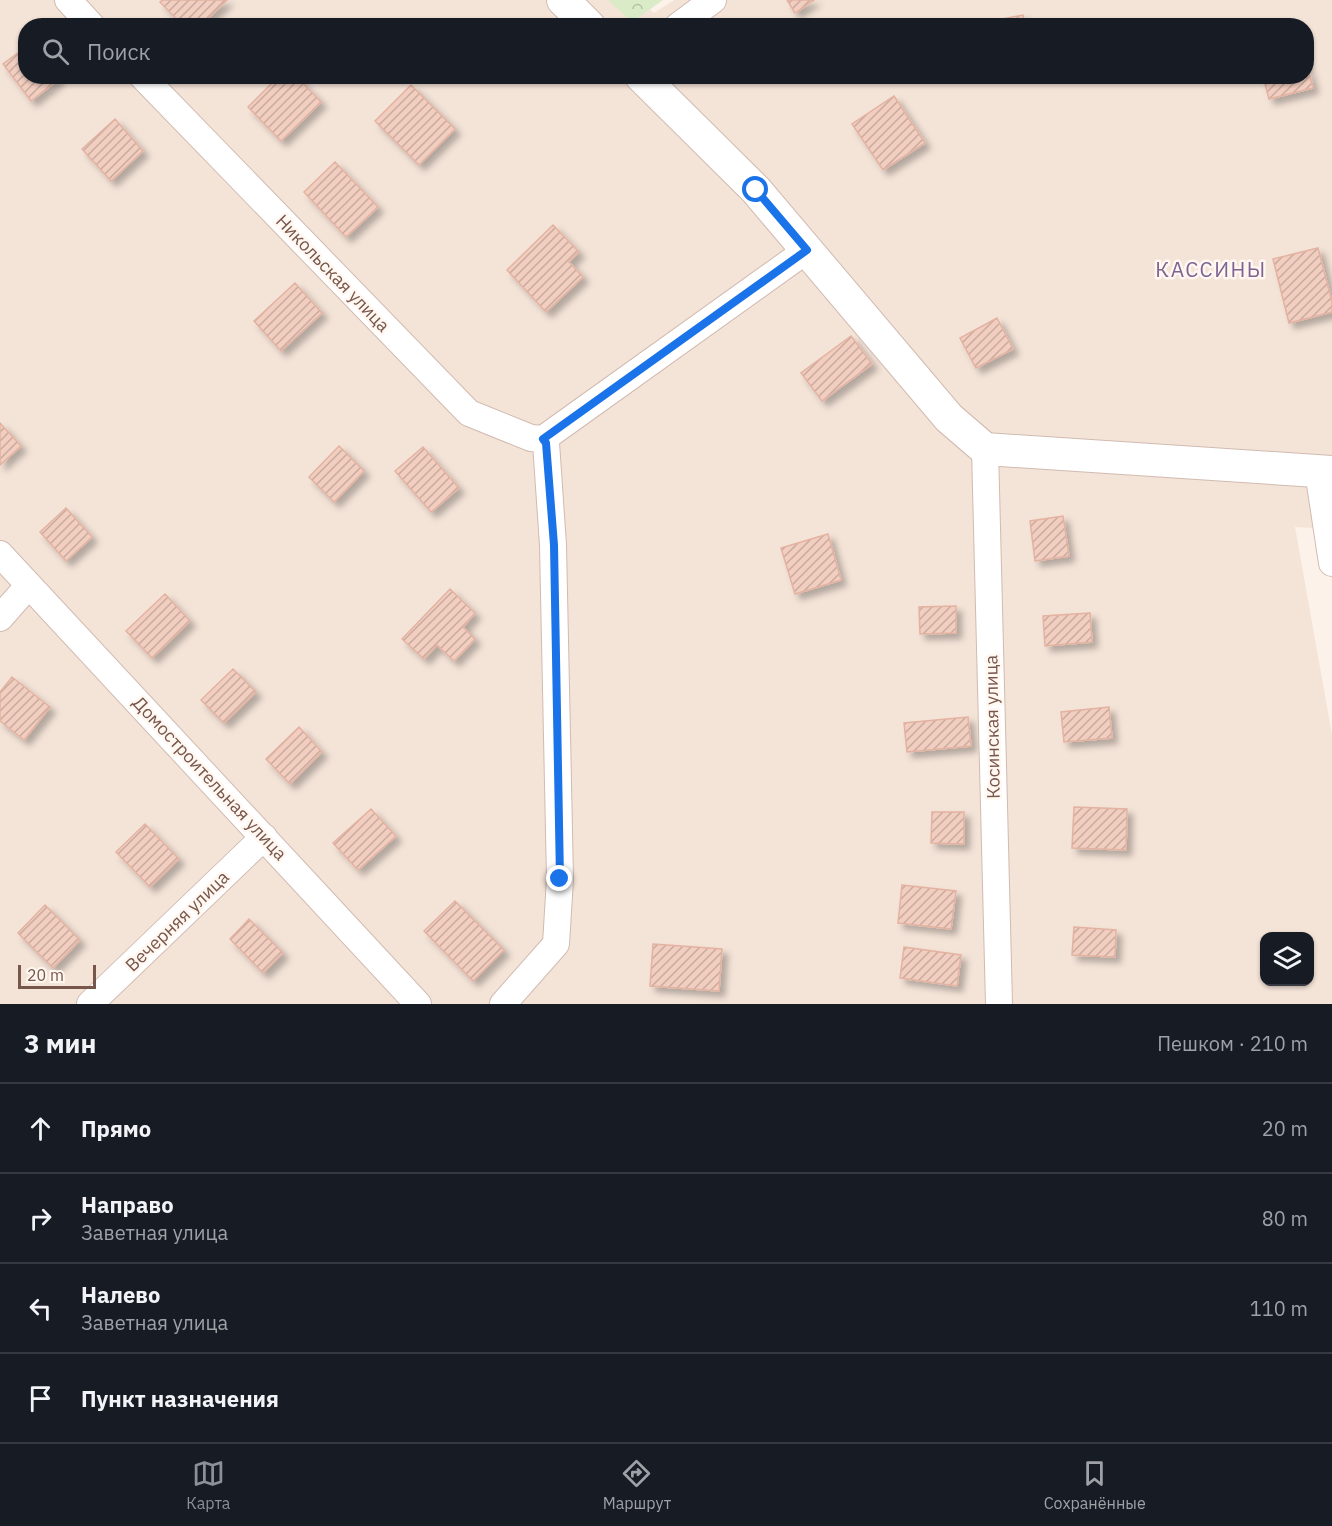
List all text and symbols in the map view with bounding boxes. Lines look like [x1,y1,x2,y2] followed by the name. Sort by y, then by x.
[18,18,1314,84] search box
[39,35,72,68] icon: search
[87,37,151,66] text: Поиск
[742,176,768,202] route start
[271,209,395,337] street label: Никольская улица
[1155,255,1267,283] district label: КАССИНЫ
[979,654,1005,799] street label: Косинская улица
[128,691,292,865] street label: Домостроительная улица
[120,865,234,976] street label: Вечерняя улица
[546,865,572,891] route end
[1260,932,1314,986] map controls
[1260,932,1314,986] button: layers
[18,962,96,990] scale bar
[27,965,64,985] text: 20 m
[24,1026,96,1060] text: 3 мин
[1157,1030,1308,1057] text: Пешком · 210 m
[24,1112,57,1145] icon: ahead
[81,1114,151,1143] text: Прямо
[1262,1115,1308,1142] text: 20 m
[81,1190,174,1219] text: Направо
[24,1202,57,1235] icon: right
[1262,1205,1308,1232] text: 80 m
[81,1219,228,1246] text: Заветная улица
[81,1280,160,1309] text: Налево
[24,1292,57,1325] icon: left
[1250,1295,1308,1322] text: 110 m
[81,1309,228,1336] text: Заветная улица
[24,1382,57,1415] icon: arrive
[81,1384,279,1413] text: Пункт назначения
[186,1457,230,1513] tab: Карта
[603,1457,671,1513] tab: Маршрут
[1044,1457,1146,1513] tab: Сохранённые

